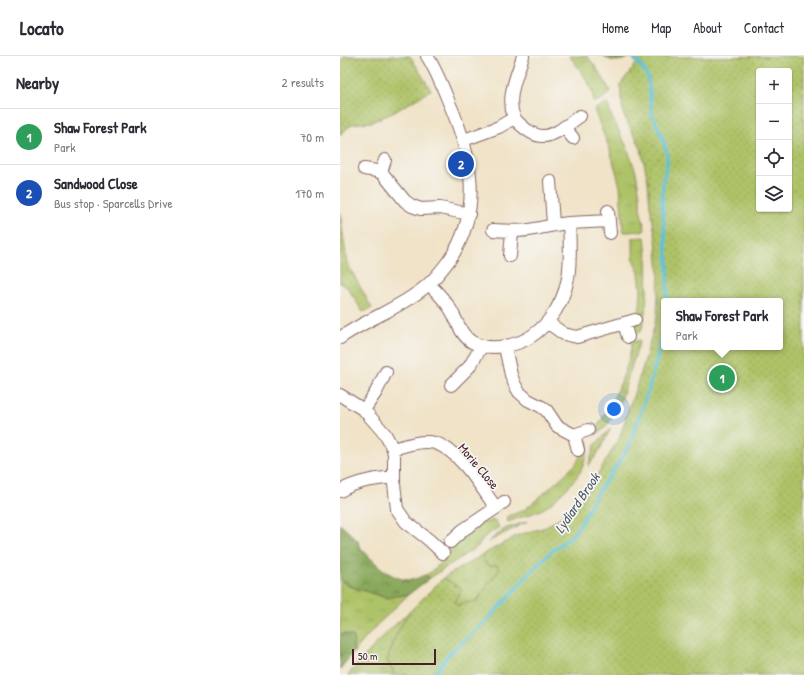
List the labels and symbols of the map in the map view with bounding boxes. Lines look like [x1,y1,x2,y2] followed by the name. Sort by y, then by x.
[448,149,474,179] pin: 2
[709,363,735,393] pin: 1
[604,399,624,419] your location
[454,439,504,493] street label: Morie Close
[549,468,605,537] water label: Lydiard Brook
[352,647,436,666] scale bar

